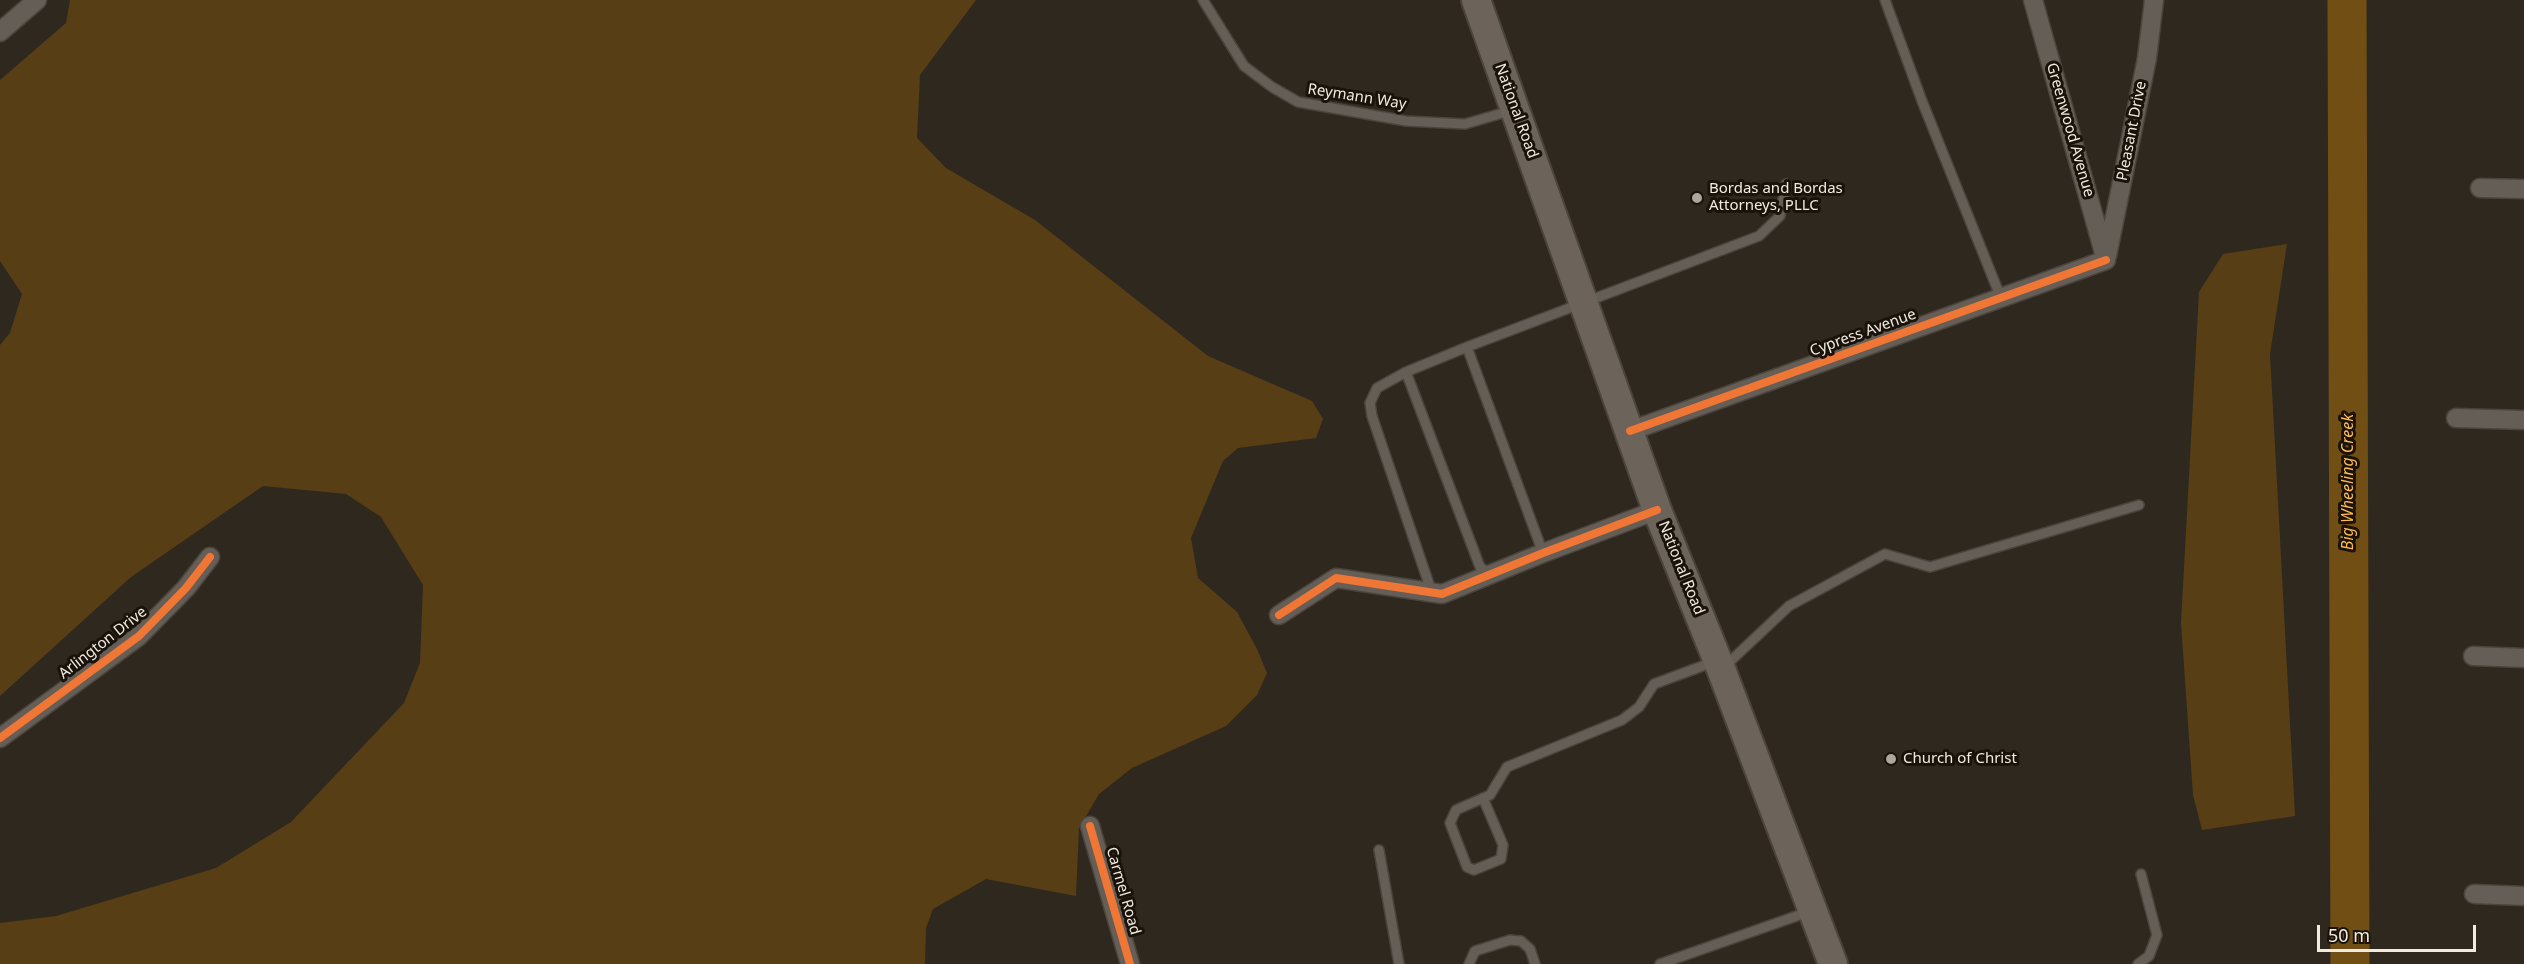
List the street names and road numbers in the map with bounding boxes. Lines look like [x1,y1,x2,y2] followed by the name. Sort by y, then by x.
[1490,61,1542,161] street label: National Road
[2042,61,2098,199] street label: Greenwood Avenue
[1306,80,1408,114] street label: Reymann Way
[2114,80,2150,182] street label: Pleasant Drive
[1807,305,1919,361] street label: Cypress Avenue
[1654,518,1708,618] street label: National Road
[55,603,151,683] street label: Arlington Drive
[1102,845,1144,937] street label: Carmel Road

